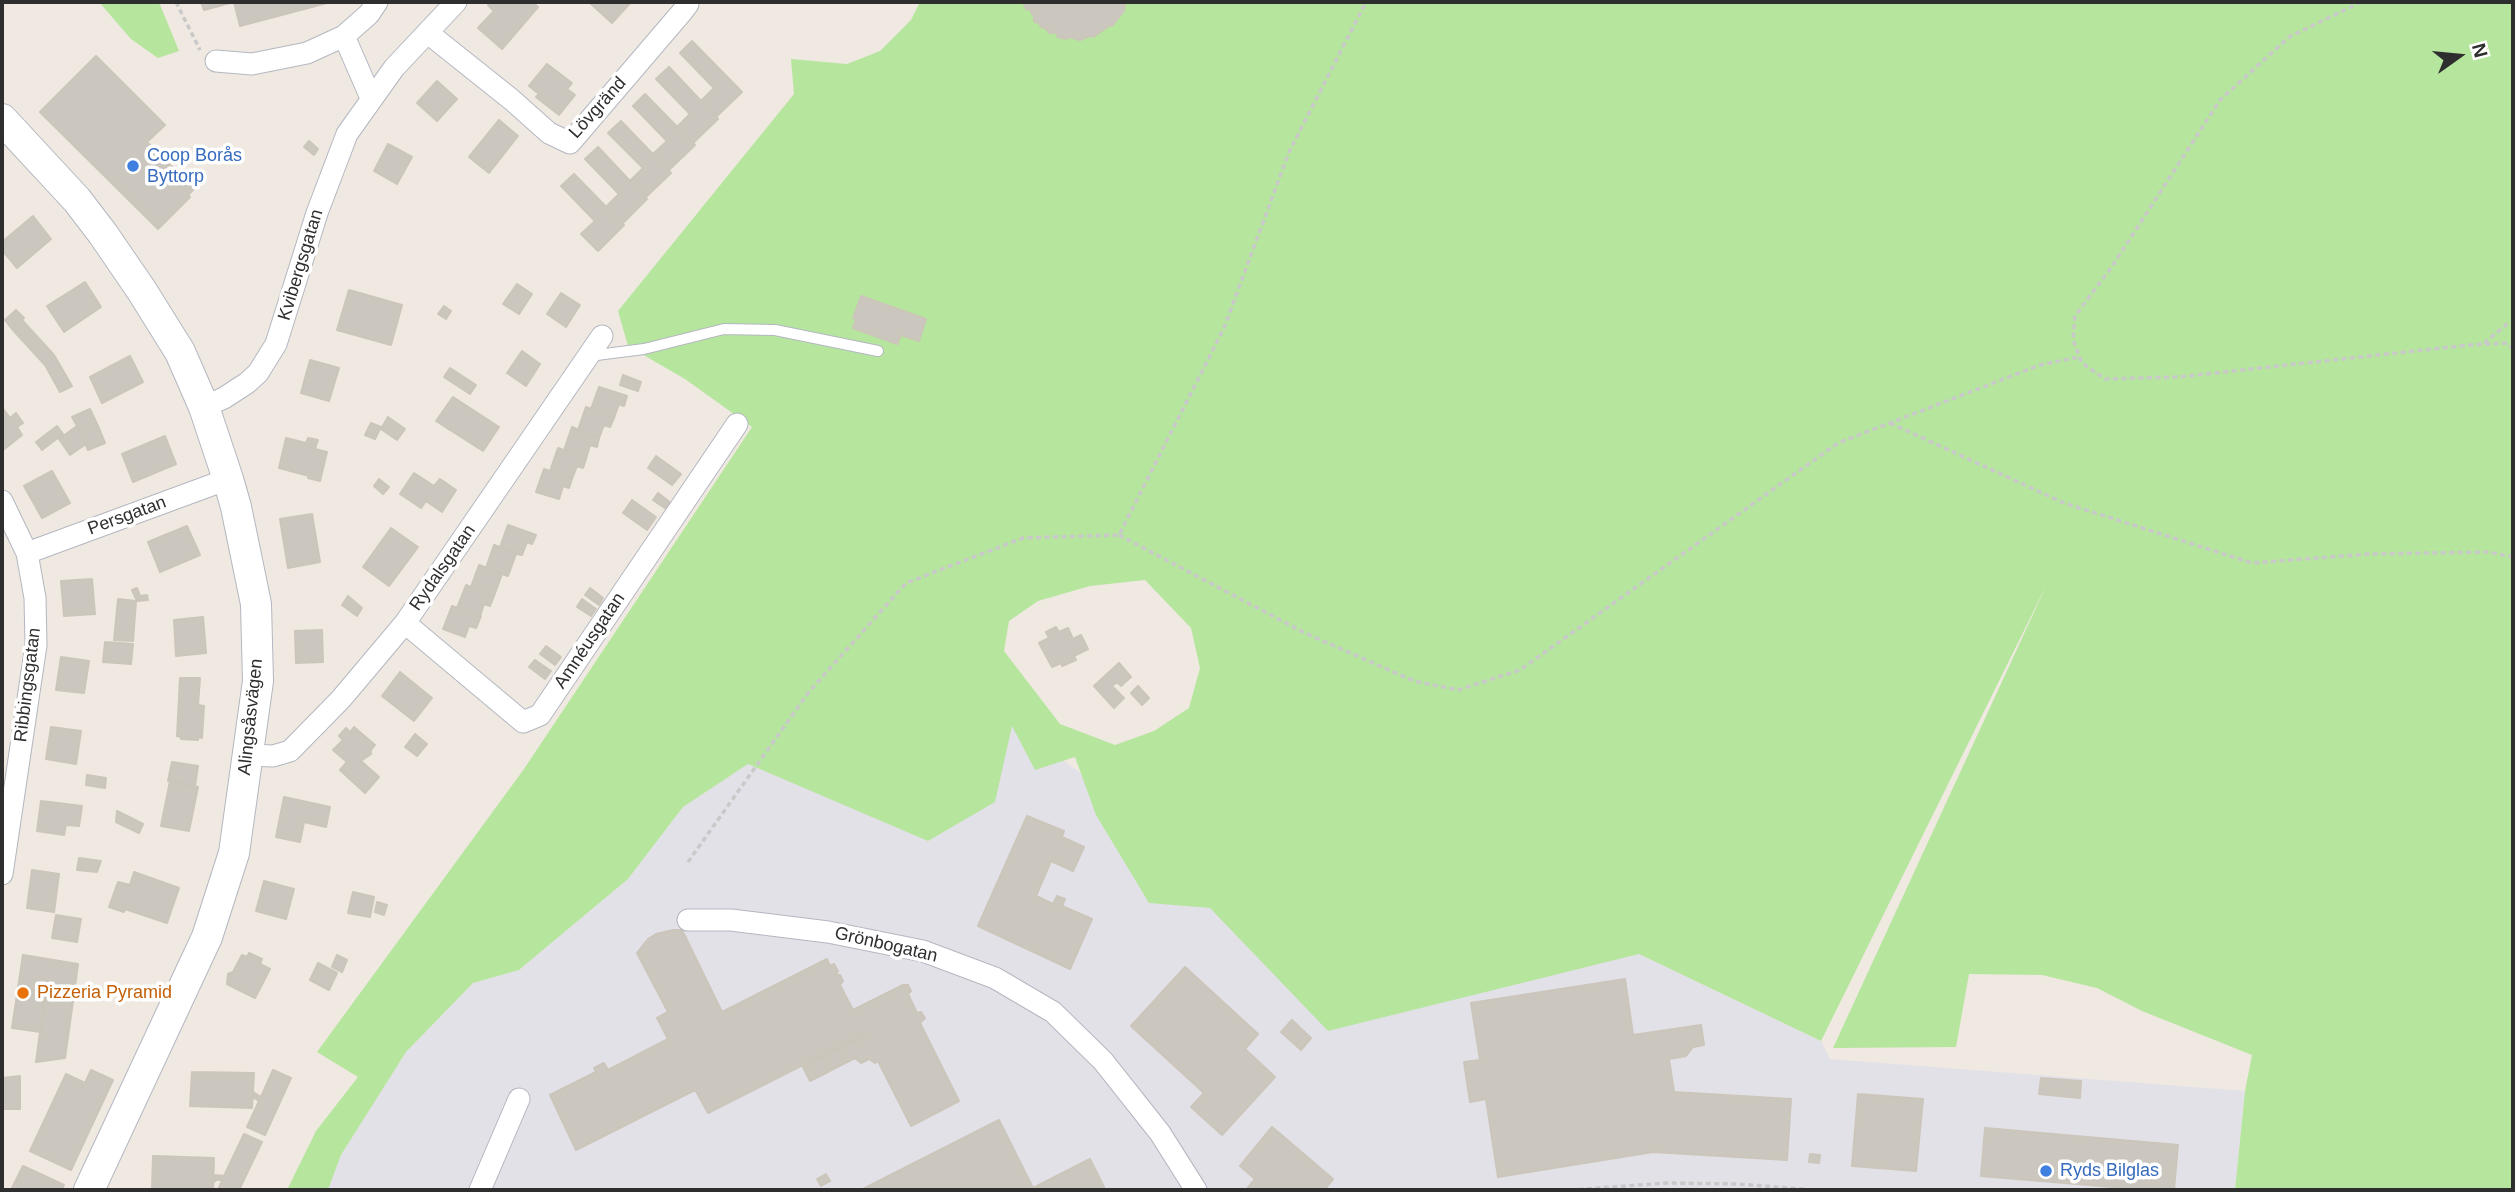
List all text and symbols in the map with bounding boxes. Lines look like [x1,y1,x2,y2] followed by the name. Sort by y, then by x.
[2424,21,2494,91] north arrow
[2468,41,2492,60] text: N
[565,73,631,143] street label: Lövgränd
[147,145,242,188] place label: Coop Borås Byttorp
[125,158,141,174] marker: Coop Borås Byttorp
[274,207,328,323] street label: Kvibergsgatan
[85,492,169,540] street label: Persgatan
[405,521,481,615] street label: Rydalsgatan
[550,589,630,693] street label: Amnéusgatan
[10,627,46,743] street label: Ribbingsgatan
[234,658,268,776] street label: Alingsåsvägen
[832,923,940,967] street label: Grönbogatan
[37,982,172,1004] place label: Pizzeria Pyramid
[15,985,31,1001] marker: Pizzeria Pyramid
[2060,1160,2159,1182] place label: Ryds Bilglas
[2038,1163,2054,1179] marker: Ryds Bilglas

